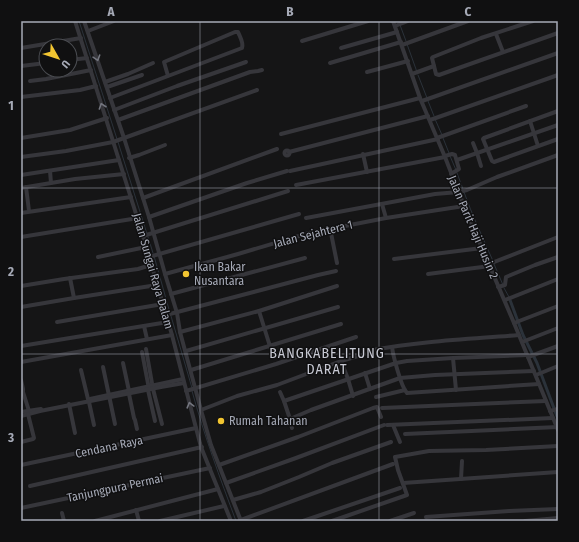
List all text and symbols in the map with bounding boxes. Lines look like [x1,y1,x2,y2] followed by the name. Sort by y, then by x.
[106,4,115,19] text: A
[286,4,294,19] text: B
[465,4,472,19] text: C
[38,38,78,78] north arrow
[92,54,101,61] one-way arrow
[58,57,72,71] text: U
[8,98,14,113] text: 1
[99,102,107,109] one-way arrow
[445,173,501,281] street label: Jalan Parit Haji Husin 2
[130,212,176,330] street label: Jalan Sungai Raya Dalam
[272,217,354,251] street label: Jalan Sejahtera 1
[194,260,246,288] place label: Ikan Bakar Nusantara
[7,264,14,279] text: 2
[181,269,191,279] marker: Ikan Bakar Nusantara
[269,345,385,378] district label: BANGKABELITUNG DARAT
[186,402,195,409] one-way arrow
[229,414,308,428] place label: Rumah Tahanan
[216,416,226,426] marker: Rumah Tahanan
[7,430,14,445] text: 3
[74,433,144,461] street label: Cendana Raya
[66,471,164,505] street label: Tanjungpura Permai

